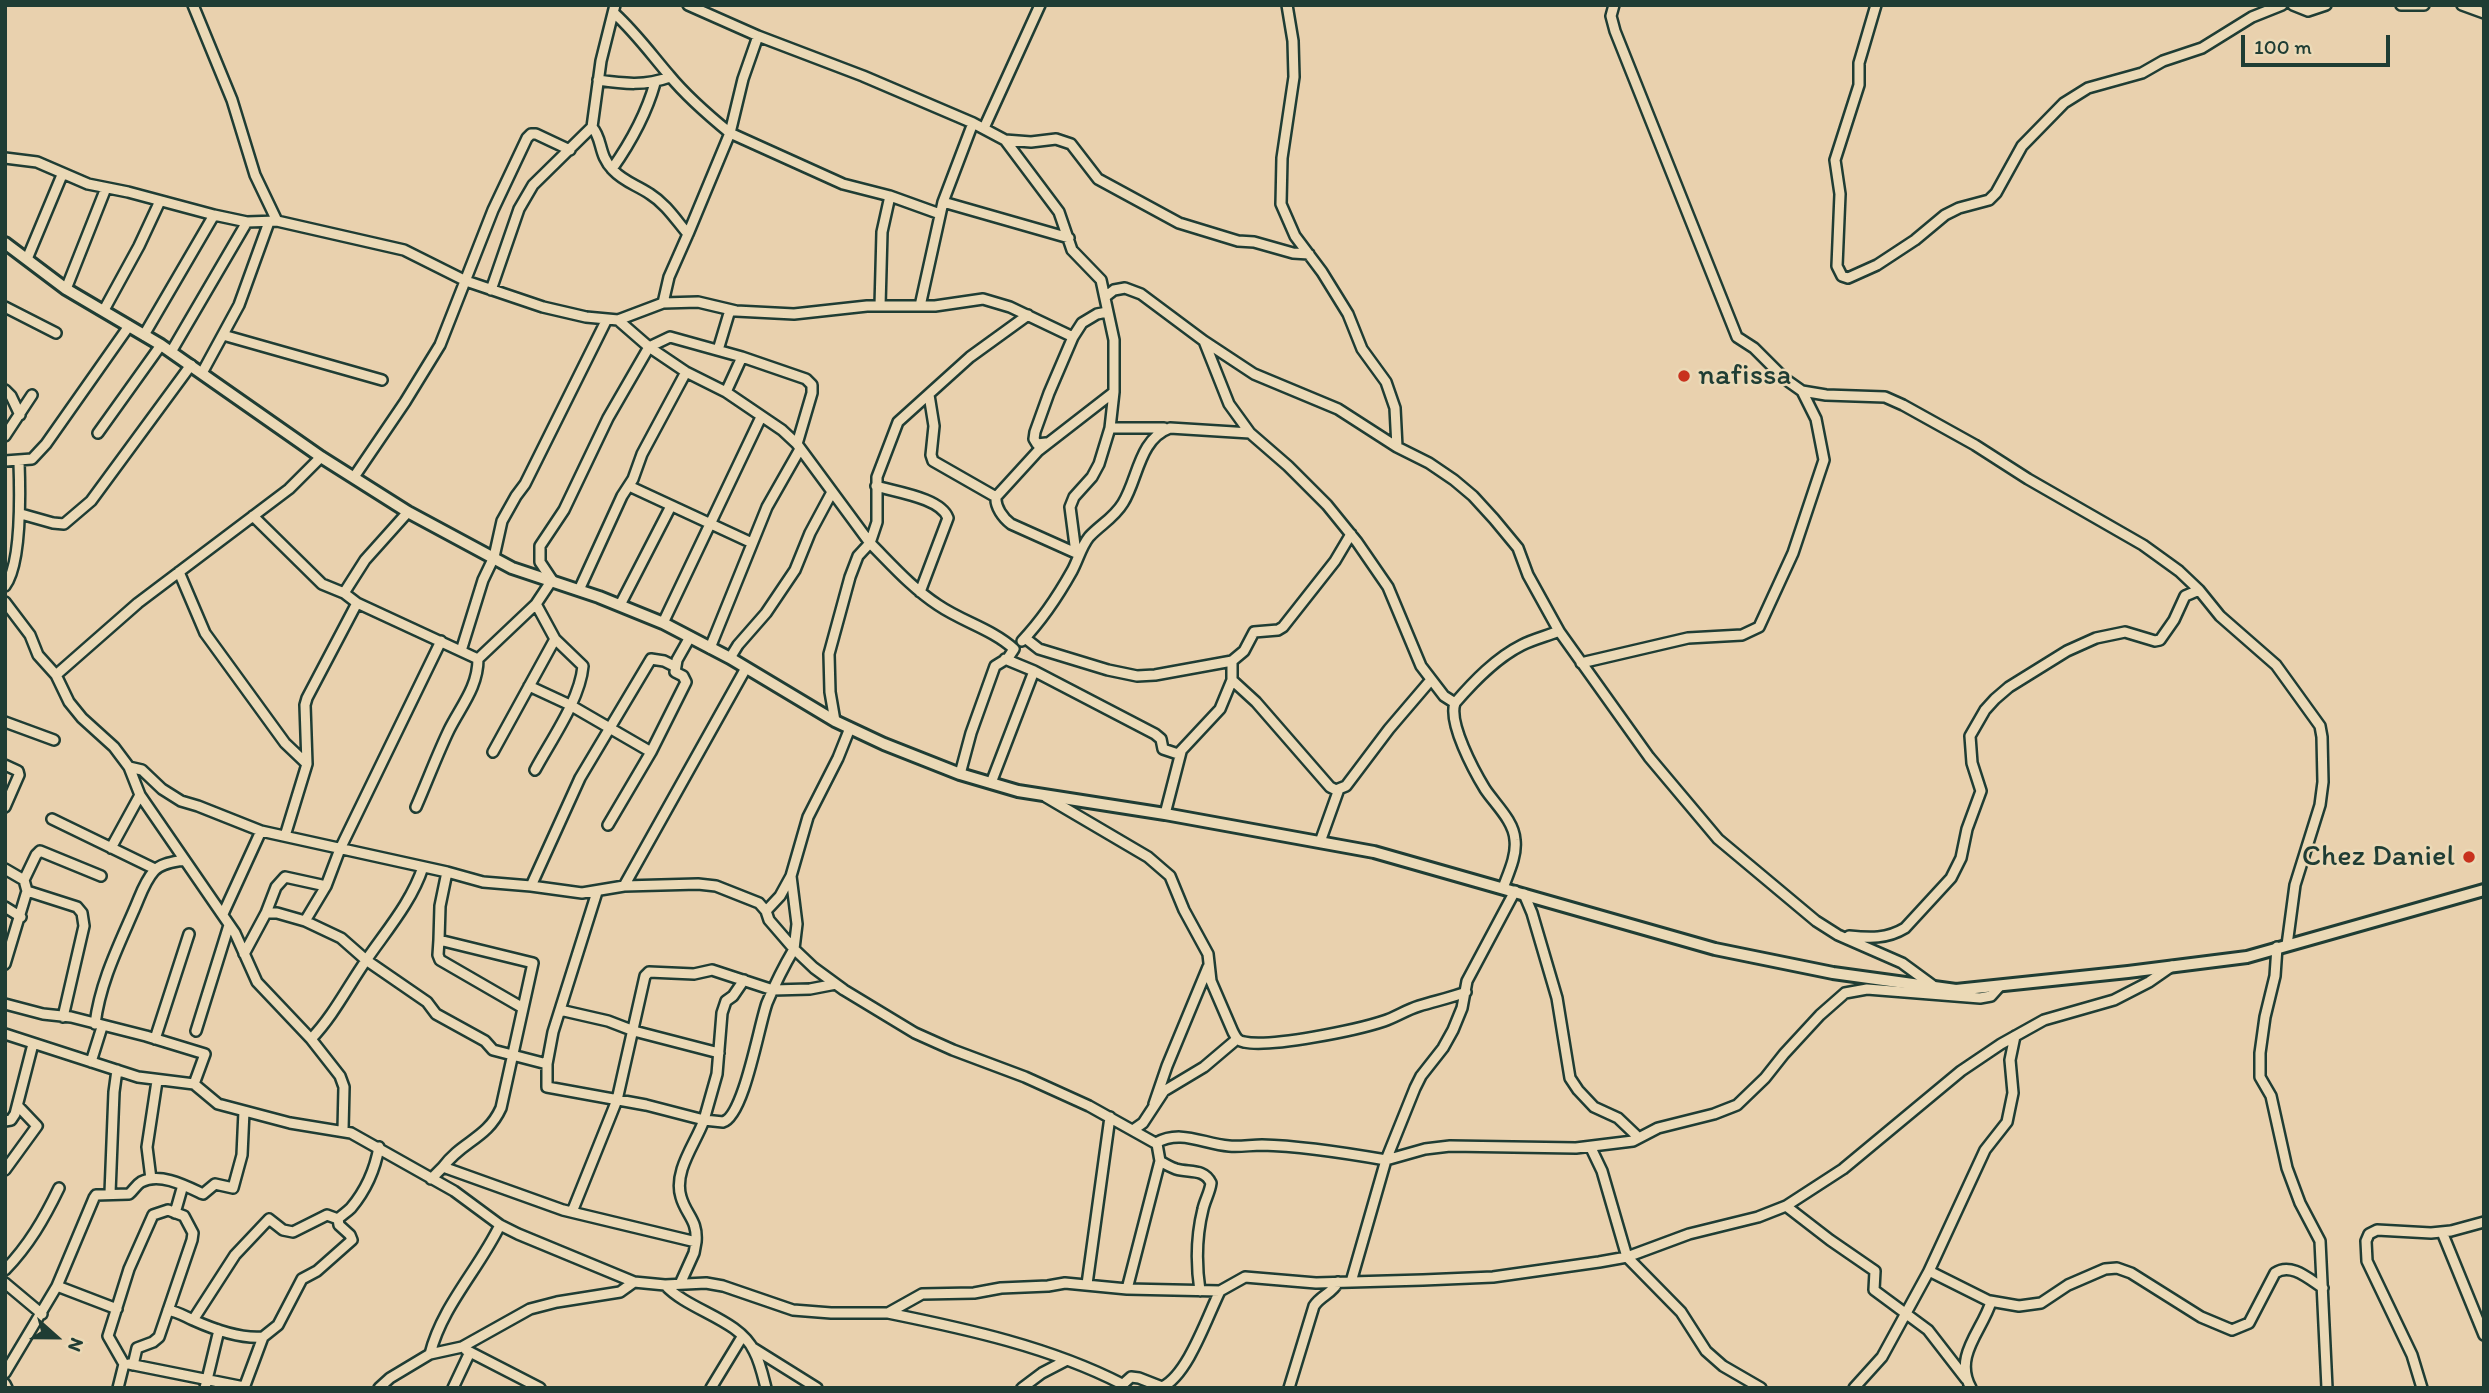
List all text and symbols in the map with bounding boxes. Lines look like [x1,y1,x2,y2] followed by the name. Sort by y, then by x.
[2244,21,2393,65] scale bar
[2254,34,2312,59] text: 100 m
[1698,358,1791,394] place label: nafissa
[1676,368,1692,384] marker: nafissa
[2302,839,2455,875] place label: Chez Daniel
[2461,849,2477,865] marker: Chez Daniel
[21,1302,91,1372] north arrow
[63,1335,89,1355] text: N

